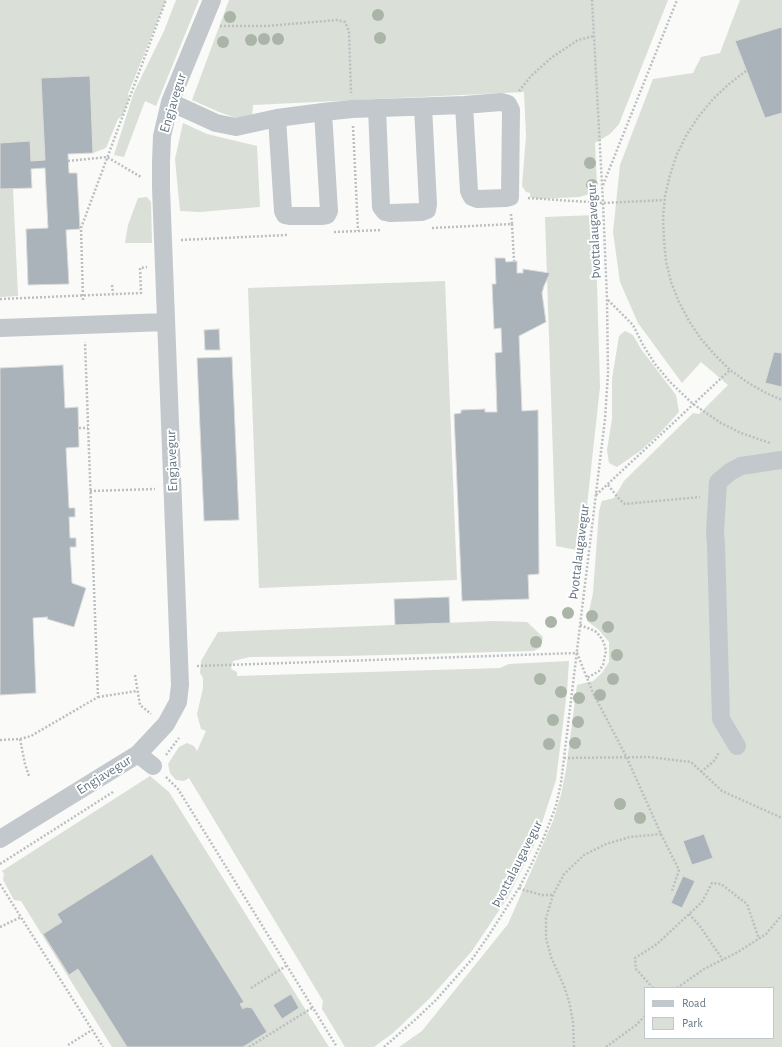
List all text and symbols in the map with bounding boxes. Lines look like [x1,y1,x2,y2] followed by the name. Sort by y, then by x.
[156,71,190,135] street label: Engjavegur
[583,183,605,279] street label: Þvottalaugavegur
[163,430,181,492] street label: Engjavegur
[565,503,593,601] street label: Þvottalaugavegur
[74,752,134,798] street label: Engjavegur
[488,818,546,910] street label: Þvottalaugavegur
[644,987,774,1039] legend
[682,997,706,1009] text: Road
[682,1017,703,1029] text: Park

